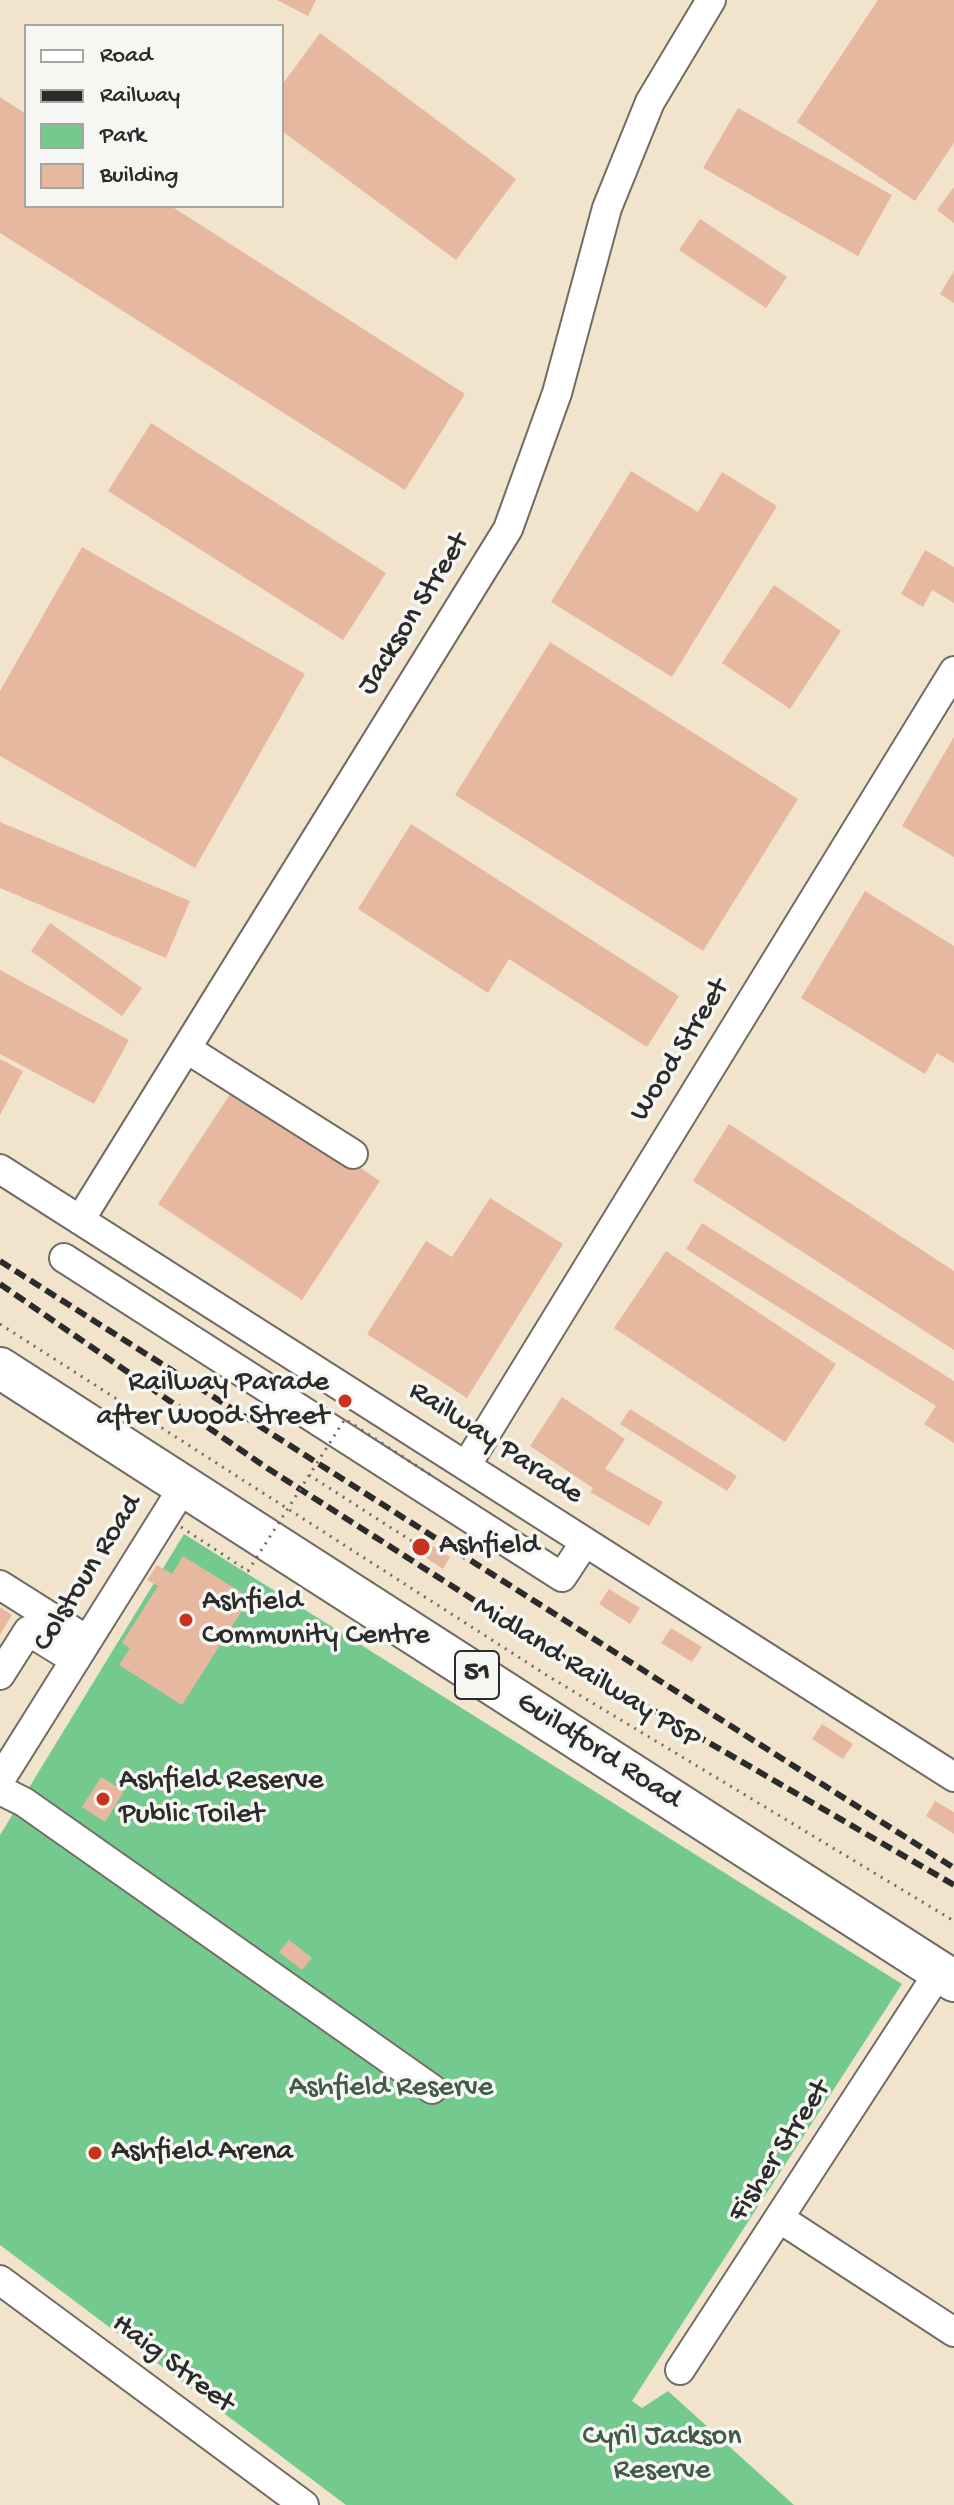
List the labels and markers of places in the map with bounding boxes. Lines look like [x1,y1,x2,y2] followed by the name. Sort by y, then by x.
[96,1366,329,1436] place label: Railway Parade after Wood Street
[336,1392,354,1410] marker: Railway Parade after Wood Street
[439,1529,539,1565] place label: Ashfield
[410,1536,432,1558] marker: Ashfield
[202,1585,430,1656] place label: Ashfield Community Centre
[177,1611,195,1629] marker: Ashfield Community Centre
[119,1764,323,1834] place label: Ashfield Reserve Public Toilet
[94,1790,112,1808] marker: Ashfield Reserve Public Toilet
[111,2135,293,2171] place label: Ashfield Arena
[86,2144,104,2162] marker: Ashfield Arena

